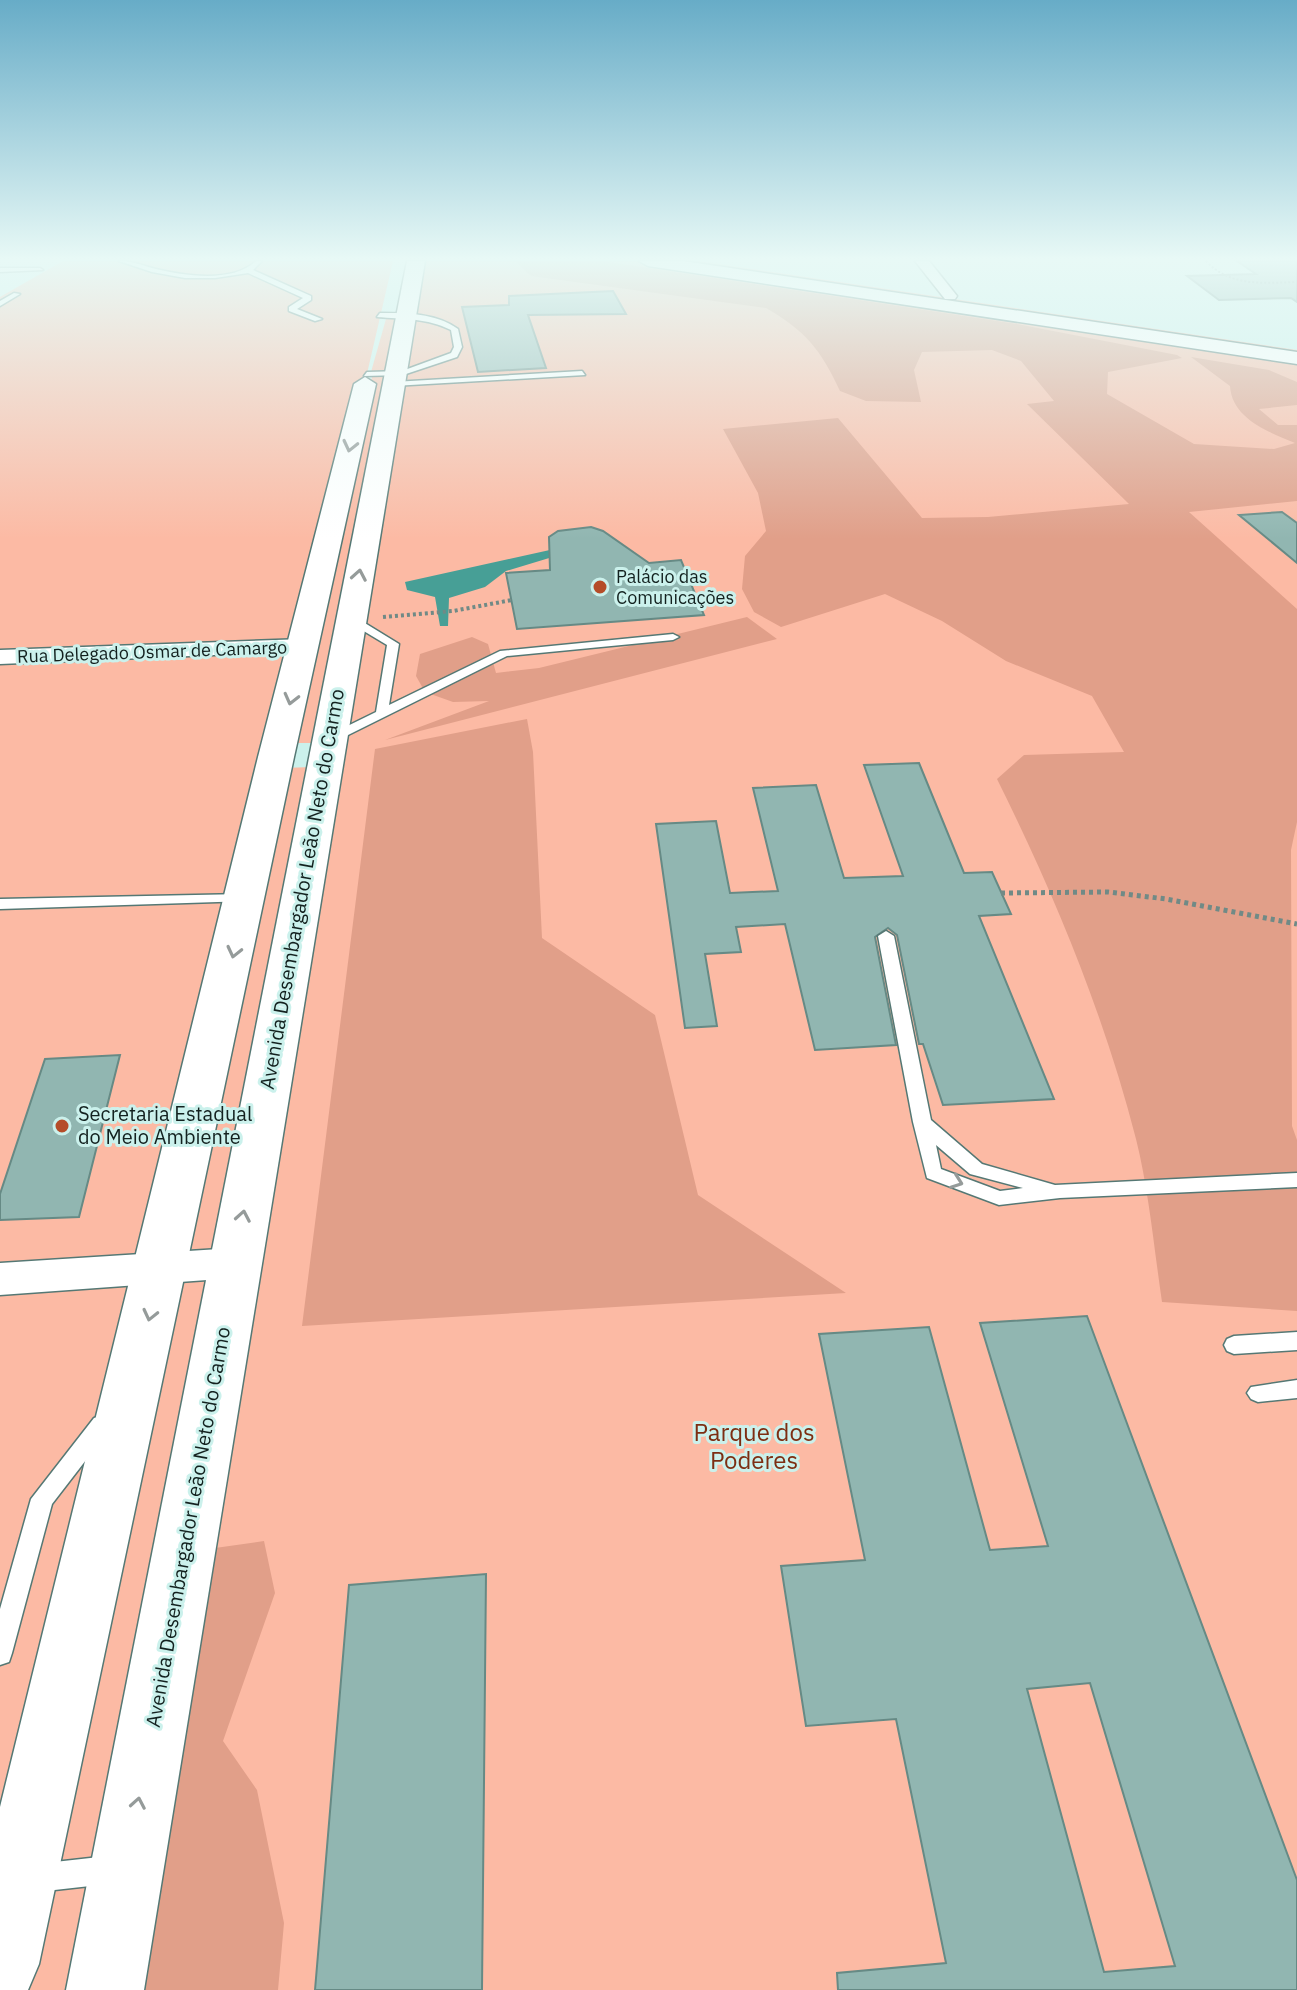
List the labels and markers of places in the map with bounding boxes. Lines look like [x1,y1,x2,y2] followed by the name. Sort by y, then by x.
[616,565,734,609] place label: Palácio das Comunicações
[591,578,609,596] marker: Palácio das Comunicações
[78,1100,252,1150] place label: Secretaria Estadual do Meio Ambiente
[53,1117,71,1135] marker: Secretaria Estadual do Meio Ambiente

